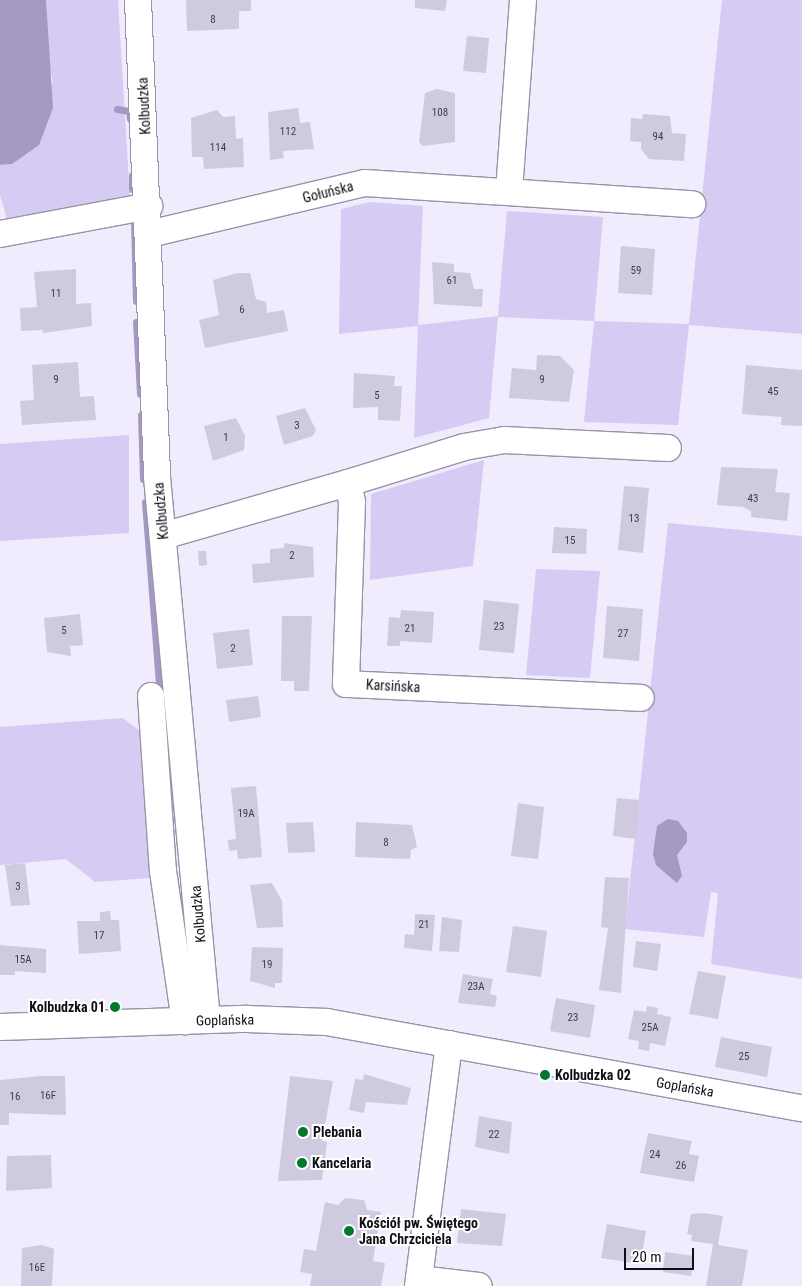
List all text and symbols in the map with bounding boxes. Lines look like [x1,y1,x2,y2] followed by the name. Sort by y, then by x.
[210,13,216,27] house number: 8
[134,77,154,135] street label: Kolbudzka
[432,106,448,120] house number: 108
[280,125,296,139] house number: 112
[653,130,663,144] house number: 94
[210,141,226,155] house number: 114
[301,178,355,206] street label: Gołuńska
[631,264,641,278] house number: 59
[447,274,457,288] house number: 61
[51,287,61,301] house number: 11
[239,303,245,317] house number: 6
[53,373,59,387] house number: 9
[539,373,545,387] house number: 9
[768,385,778,399] house number: 45
[374,389,380,403] house number: 5
[294,419,300,433] house number: 3
[223,431,229,445] house number: 1
[150,482,172,540] street label: Kolbudzka
[748,492,758,506] house number: 43
[629,512,639,526] house number: 13
[565,534,575,548] house number: 15
[289,549,295,563] house number: 2
[494,620,504,634] house number: 23
[405,622,415,636] house number: 21
[61,624,67,638] house number: 5
[618,627,628,641] house number: 27
[230,642,236,656] house number: 2
[365,676,421,696] street label: Karsińska
[237,807,255,821] house number: 19A
[383,836,389,850] house number: 8
[15,880,21,894] house number: 3
[187,885,209,943] street label: Kolbudzka
[419,918,429,932] house number: 21
[94,929,104,943] house number: 17
[14,953,32,967] house number: 15A
[262,958,272,972] house number: 19
[467,980,485,994] house number: 23A
[29,999,105,1015] place label: Kolbudzka 01
[109,1001,121,1013] marker: Kolbudzka 01
[196,1011,254,1029] street label: Goplańska
[568,1011,578,1025] house number: 23
[641,1021,659,1035] house number: 25A
[739,1050,749,1064] house number: 25
[555,1067,631,1083] place label: Kolbudzka 02
[539,1069,551,1081] marker: Kolbudzka 02
[655,1074,715,1100] street label: Goplańska
[40,1089,56,1103] house number: 16F
[10,1090,20,1104] house number: 16
[313,1124,362,1140] place label: Plebania
[297,1126,309,1138] marker: Plebania
[489,1128,499,1142] house number: 22
[650,1148,660,1162] house number: 24
[312,1155,371,1171] place label: Kancelaria
[296,1157,308,1169] marker: Kancelaria
[676,1159,686,1173] house number: 26
[359,1215,478,1248] place label: Kościół pw. Świętego Jana Chrzciciela
[343,1225,355,1237] marker: Kościół pw. Świętego Jana Chrzciciela
[627,1238,697,1270] scale bar
[632,1248,662,1266] text: 20 m
[29,1261,45,1275] house number: 16E

